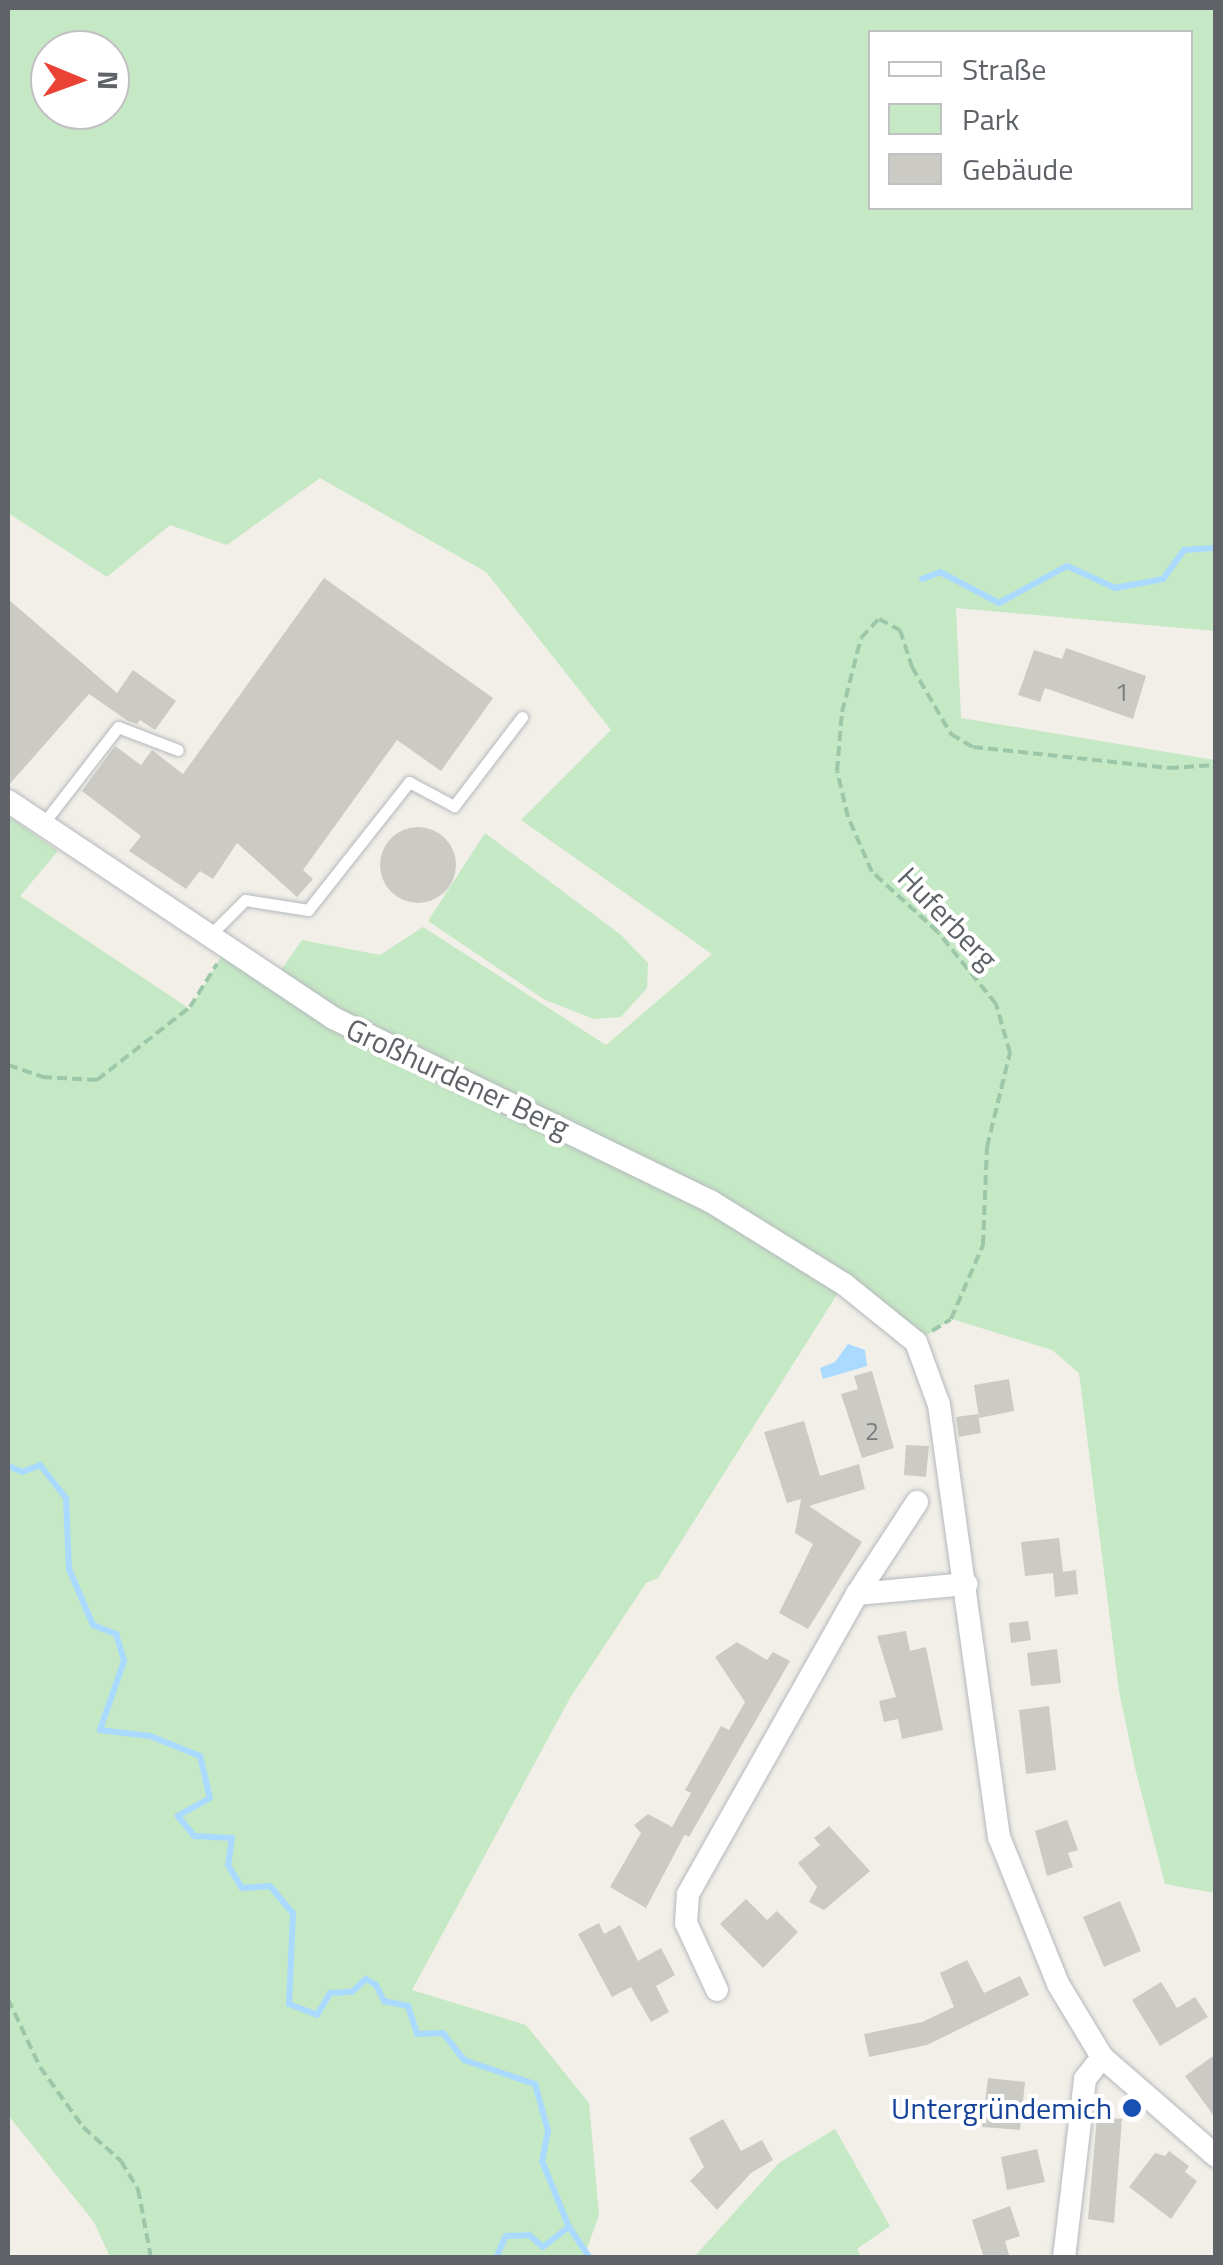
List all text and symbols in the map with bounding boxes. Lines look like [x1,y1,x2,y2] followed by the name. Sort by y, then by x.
[30,30,130,130] north arrow
[868,30,1193,210] legend
[962,46,1046,92] text: Straße
[87,70,130,91] text: N
[962,96,1019,142] text: Park
[962,146,1073,192] text: Gebäude
[1115,677,1129,707] house number: 1
[891,859,1005,977] street label: Huferberg
[341,1011,575,1145] street label: Großhurdener Berg
[865,1416,879,1446] house number: 2
[891,2090,1112,2126] place label: Untergründemich
[1121,2097,1143,2119] marker: Untergründemich

